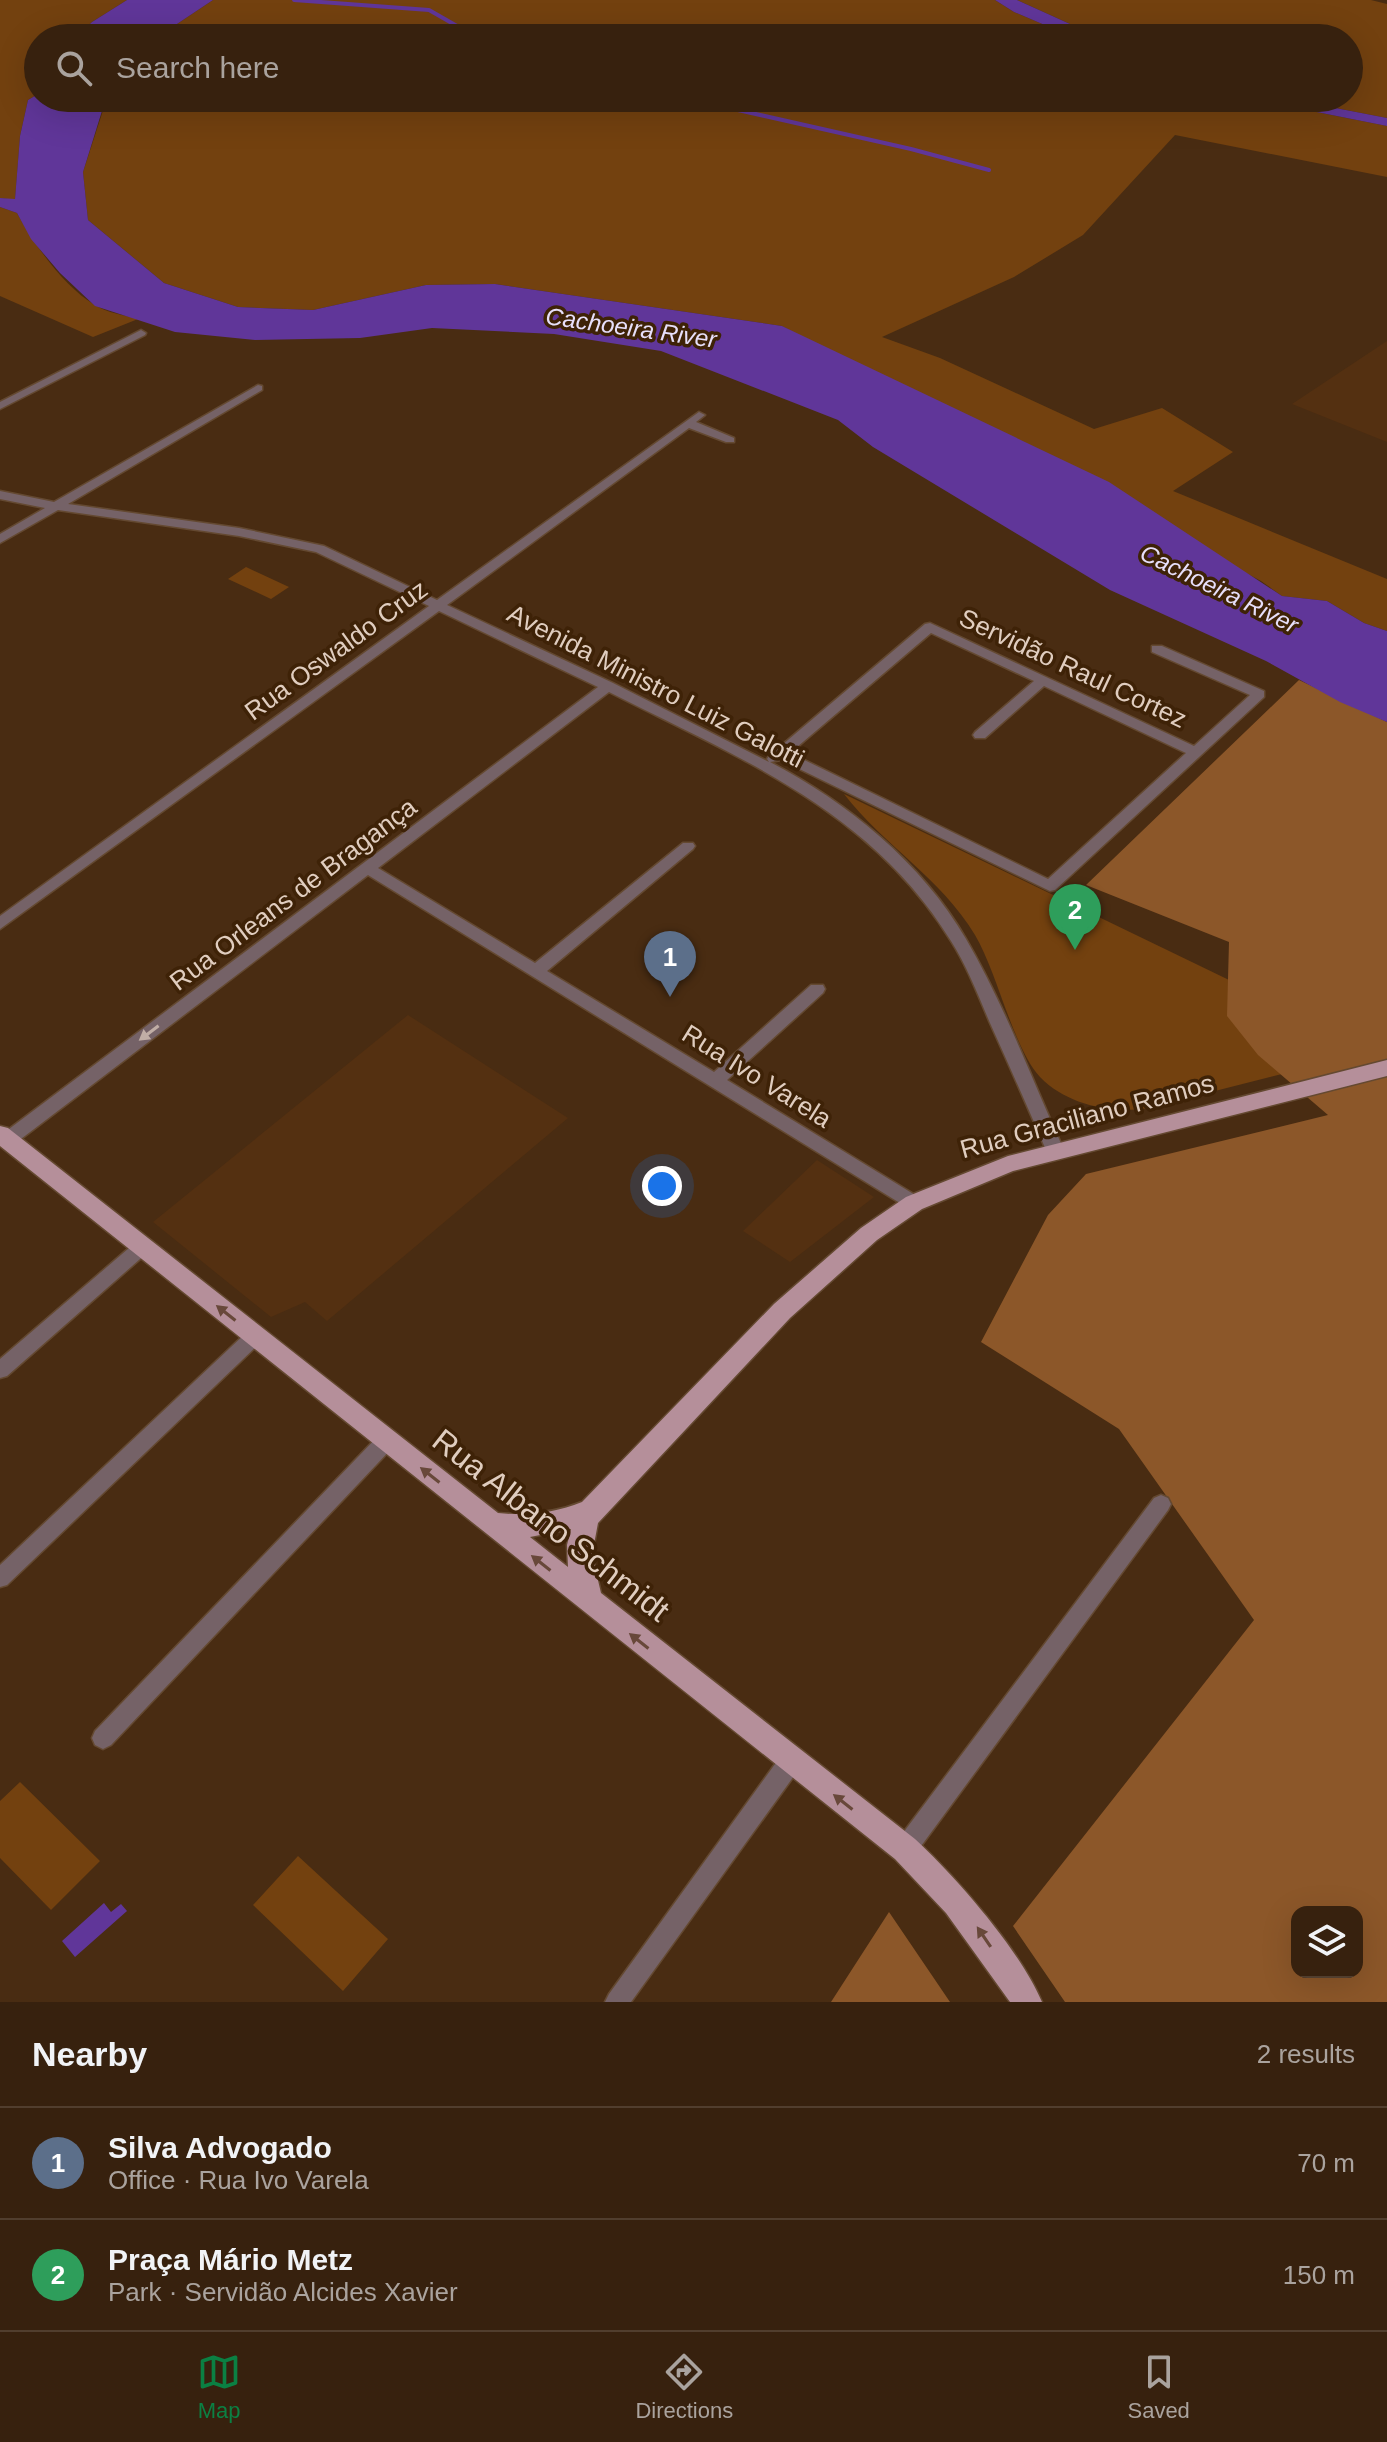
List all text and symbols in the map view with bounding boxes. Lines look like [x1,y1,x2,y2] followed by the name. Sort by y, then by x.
[24,24,1363,112] search box
[52,46,96,90] icon: search
[116,51,279,84] text: Search here
[544,302,719,353] water label: Cachoeira River
[1136,539,1303,639] water label: Cachoeira River
[239,574,433,726] street label: Rua Oswaldo Cruz
[503,598,809,774] street label: Avenida Ministro Luiz Galotti
[955,602,1191,734] street label: Servidão Raul Cortez
[164,791,423,996] street label: Rua Orleans de Bragança
[1049,884,1101,950] pin: 2
[644,931,696,997] pin: 1
[677,1018,838,1134] street label: Rua Ivo Varela
[138,1025,160,1041] one-way arrow
[957,1068,1217,1164] street label: Rua Graciliano Ramos
[642,1166,682,1206] your location
[216,1306,236,1322] one-way arrow
[426,1422,676,1629] street label: Rua Albano Schmidt
[420,1467,440,1483] one-way arrow
[531,1556,551,1572] one-way arrow
[629,1633,649,1649] one-way arrow
[833,1794,853,1810] one-way arrow
[1291,1906,1363,1978] map controls
[1291,1906,1363,1978] button: layers
[977,1927,992,1948] one-way arrow
[32,2035,147,2073] text: Nearby
[1257,2039,1355,2069] text: 2 results
[108,2131,332,2164] text: Silva Advogado
[51,2148,65,2178] text: 1
[1297,2148,1355,2178] text: 70 m
[108,2165,369,2195] text: Office · Rua Ivo Varela
[108,2243,353,2276] text: Praça Mário Metz
[51,2260,65,2290] text: 2
[1283,2260,1355,2290] text: 150 m
[108,2277,458,2307] text: Park · Servidão Alcides Xavier
[197,2350,241,2424] tab: Map
[635,2350,733,2424] tab: Directions
[1127,2350,1190,2424] tab: Saved

